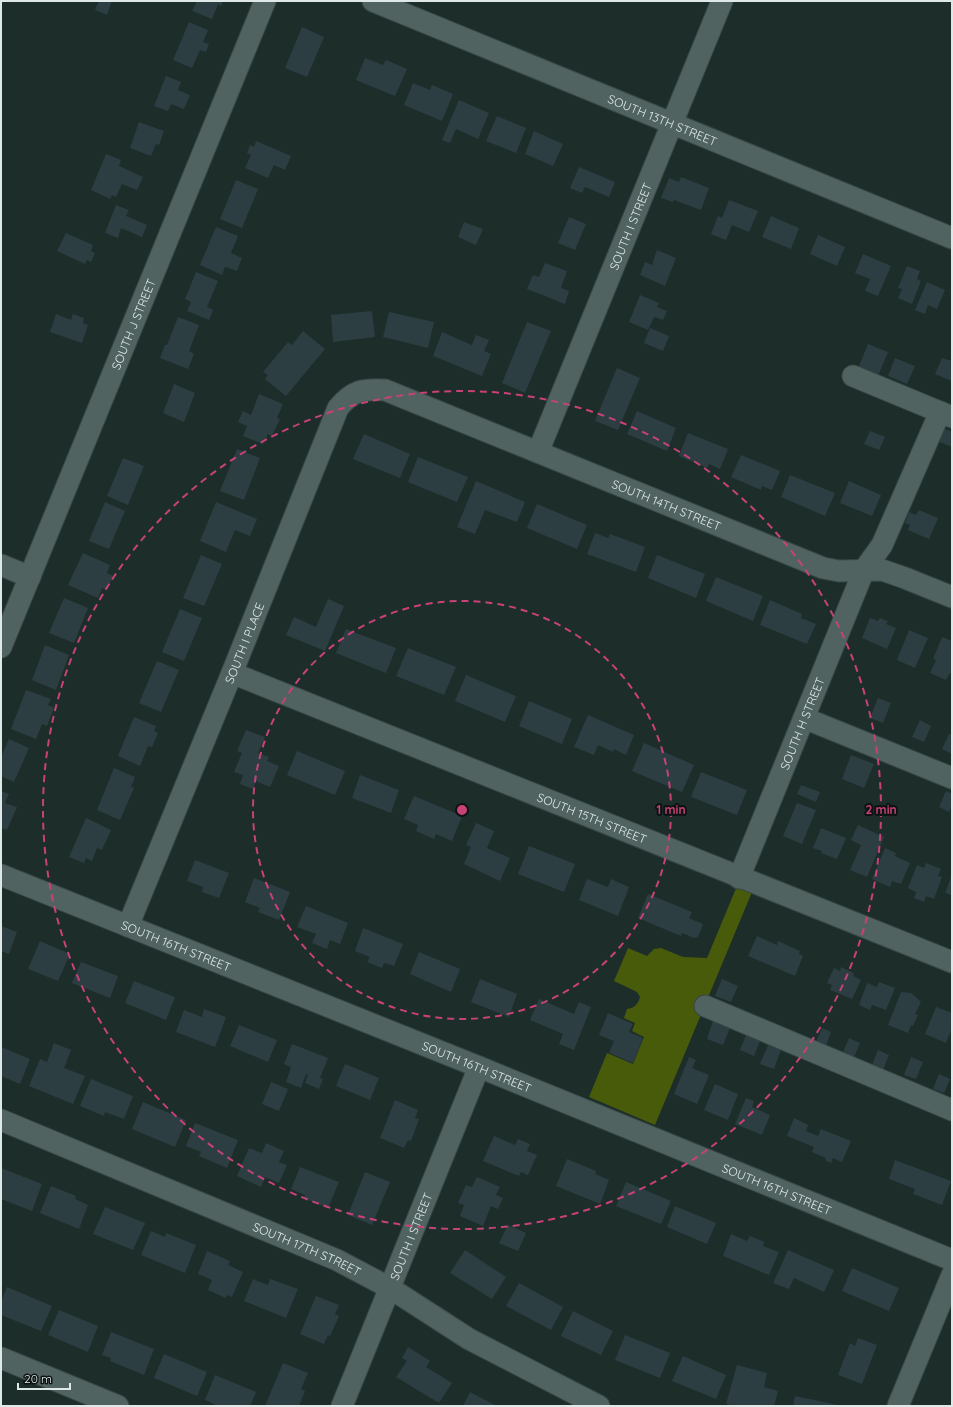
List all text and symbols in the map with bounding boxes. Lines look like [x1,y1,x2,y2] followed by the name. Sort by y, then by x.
[606,91,719,149] street label: SOUTH 13TH STREET
[606,180,655,272] street label: SOUTH I STREET
[108,276,158,372] street label: SOUTH J STREET
[610,476,723,533] street label: SOUTH 14TH STREET
[221,600,267,686] street label: SOUTH I PLACE
[776,675,827,772] street label: SOUTH H STREET
[535,789,649,846] street label: SOUTH 15TH STREET
[656,802,686,817] text: 1 min
[865,802,897,817] text: 2 min
[455,803,469,817] centre of rings
[119,917,233,974] street label: SOUTH 16TH STREET
[420,1037,534,1095] street label: SOUTH 16TH STREET
[720,1160,834,1218] street label: SOUTH 16TH STREET
[386,1190,435,1282] street label: SOUTH I STREET
[251,1218,364,1279] street label: SOUTH 17TH STREET
[18,1365,70,1391] scale bar
[24,1371,52,1386] text: 20 m

